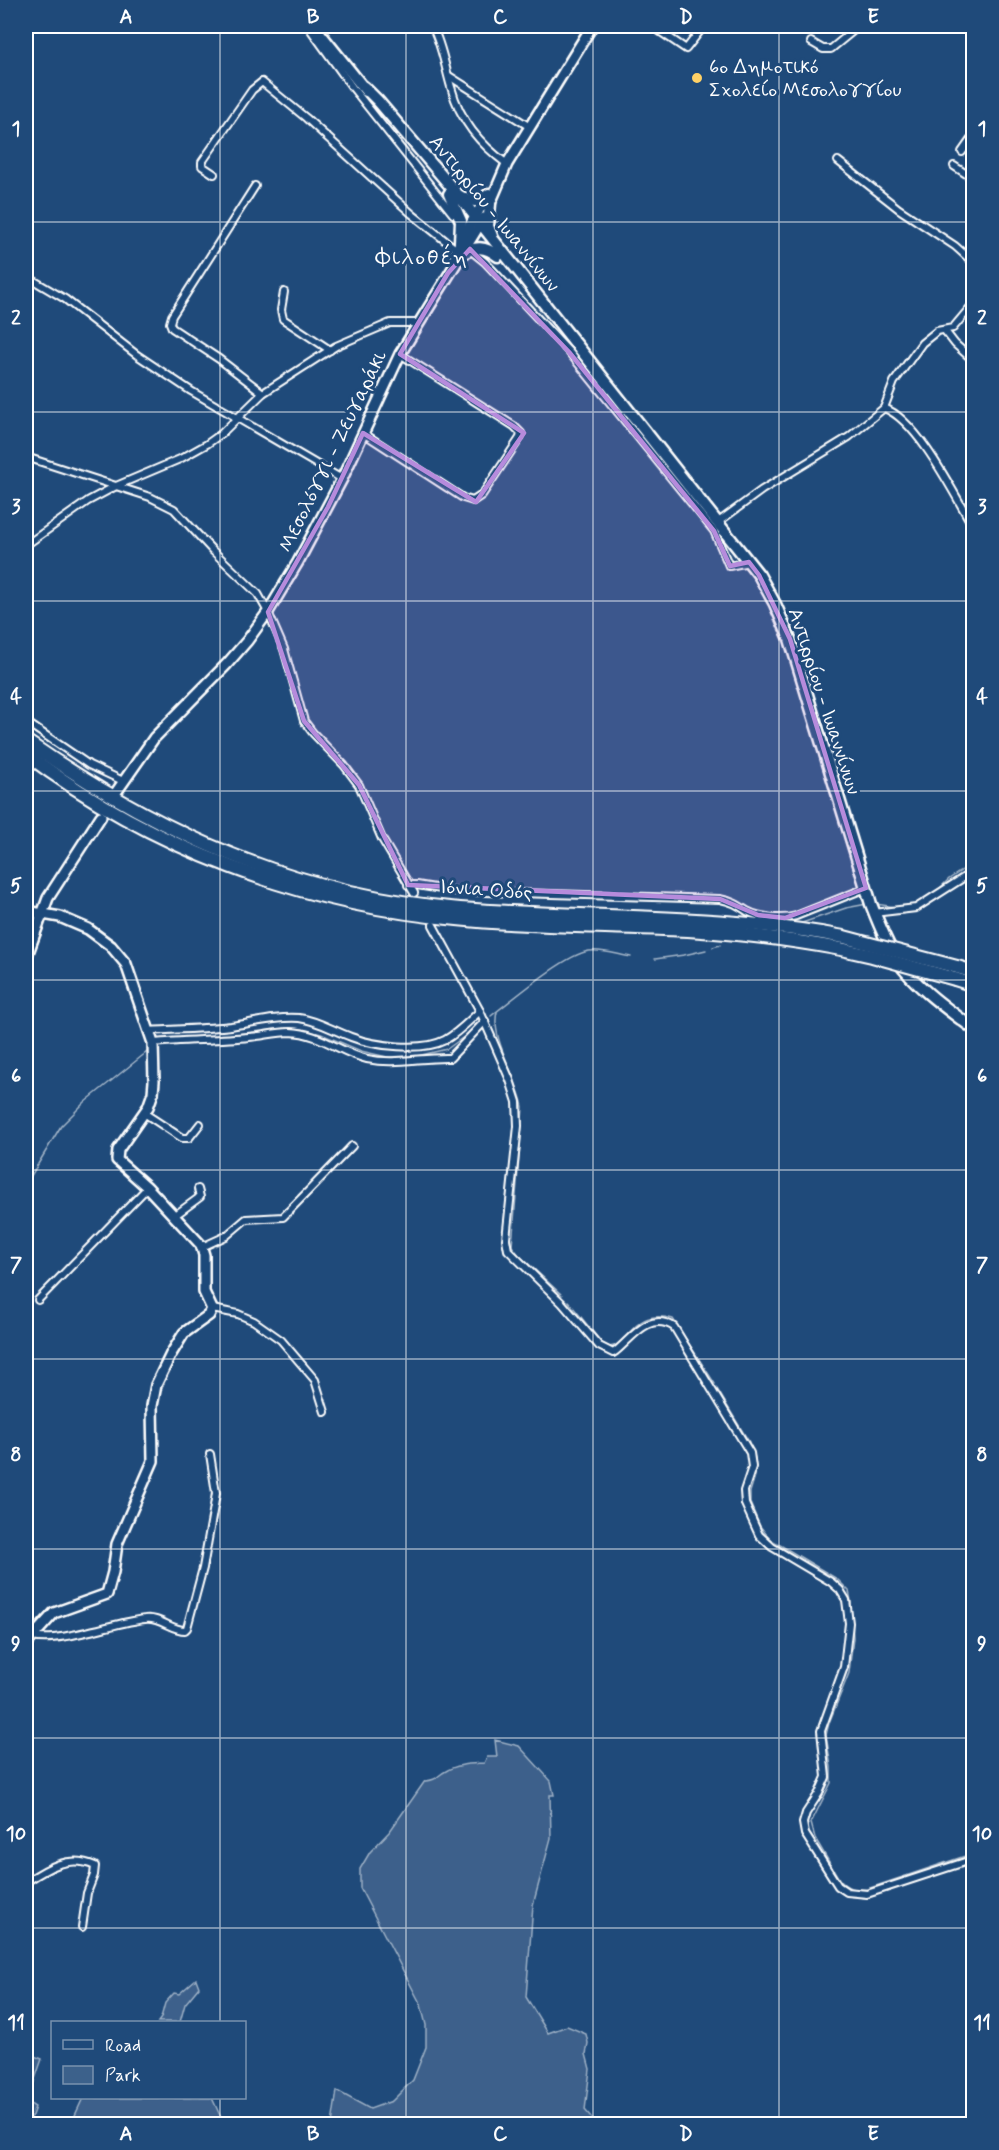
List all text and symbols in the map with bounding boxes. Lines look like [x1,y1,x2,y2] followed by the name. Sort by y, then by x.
[119,4,133,31] text: A
[307,4,320,31] text: B
[493,4,508,31] text: C
[679,4,693,31] text: D
[867,4,879,31] text: E
[709,54,902,104] place label: 6ο Δημοτικό Σχολείο Μεσολογγίου
[690,71,704,85] marker: 6ο Δημοτικό Σχολείο Μεσολογγίου
[12,116,20,143] text: 1
[978,116,986,143] text: 1
[422,130,566,298] street label: Αντιρρίου - Ιωαννίνων
[375,243,468,272] district label: Φιλοθέη
[11,305,21,332] text: 2
[977,305,987,332] text: 2
[273,346,394,557] street label: Μεσολόγγι - Ζευγαράκι
[11,494,21,521] text: 3
[977,494,987,521] text: 3
[781,605,867,798] street label: Αντιρρίου - Ιωαννίνων
[10,684,22,711] text: 4
[976,684,988,711] text: 4
[10,873,22,900] text: 5
[976,873,988,900] text: 5
[439,874,533,907] street label: Ιόνια Οδός
[11,1063,21,1090] text: 6
[977,1063,987,1090] text: 6
[10,1252,22,1279] text: 7
[976,1252,988,1279] text: 7
[10,1442,22,1469] text: 8
[976,1442,988,1469] text: 8
[11,1631,21,1658] text: 9
[977,1631,987,1658] text: 9
[6,1821,26,1848] text: 10
[972,1821,992,1848] text: 10
[7,2010,25,2037] text: 11
[973,2010,991,2037] text: 11
[51,2021,246,2099] legend
[105,2034,141,2058] text: Road
[105,2064,141,2088] text: Park
[119,2121,133,2148] text: A
[307,2121,320,2148] text: B
[493,2121,508,2148] text: C
[679,2121,693,2148] text: D
[867,2121,879,2148] text: E

